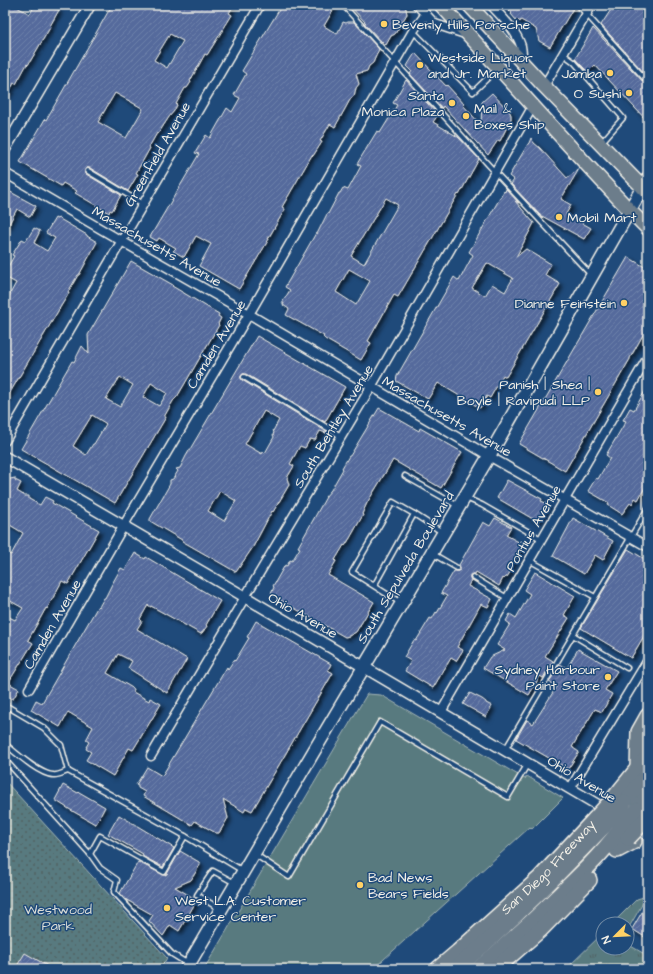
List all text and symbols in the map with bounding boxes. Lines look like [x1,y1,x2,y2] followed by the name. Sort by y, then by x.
[392,15,531,35] place label: Beverly Hills Porsche
[379,19,389,29] marker: Beverly Hills Porsche
[428,48,533,84] place label: Westside Liquor and Jr. Market
[415,60,425,70] marker: Westside Liquor and Jr. Market
[562,64,602,84] place label: Jamba
[605,68,615,78] marker: Jamba
[574,84,621,104] place label: O Sushi
[362,86,444,122] place label: Santa Monica Plaza
[624,88,634,98] marker: O Sushi
[120,98,196,211] street label: Greenfield Avenue
[447,98,457,108] marker: Santa Monica Plaza
[474,99,545,135] place label: Mail & Boxes Ship
[461,111,471,121] marker: Mail & Boxes Ship
[88,201,225,292] street label: Massachusetts Avenue
[567,208,637,228] place label: Mobil Mart
[554,212,564,222] marker: Mobil Mart
[515,294,616,314] place label: Dianne Feinstein
[182,296,252,393] street label: Camden Avenue
[619,298,629,308] marker: Dianne Feinstein
[289,361,379,492] street label: South Bentley Avenue
[378,371,515,462] street label: Massachusetts Avenue
[457,375,590,411] place label: Panish | Shea | Boyle | Ravipudi LLP
[593,387,603,397] marker: Panish | Shea | Boyle | Ravipudi LLP
[501,481,567,575] street label: Pontius Avenue
[352,488,459,647] street label: South Sepulveda Boulevard
[19,575,87,673] street label: Camden Avenue
[264,588,341,644] street label: Ohio Avenue
[494,660,600,696] place label: Sydney Harbour Paint Store
[603,672,613,682] marker: Sydney Harbour Paint Store
[543,751,620,809] street label: Ohio Avenue
[497,815,601,920] street label: San Diego Freeway
[368,868,449,904] place label: Bad News Bears Fields
[355,880,365,890] marker: Bad News Bears Fields
[175,891,306,927] place label: West L.A. Customer Service Center
[24,900,92,936] park label: Westwood Park
[162,903,172,913] marker: West L.A. Customer Service Center
[595,916,635,956] north arrow
[598,934,615,946] text: N

